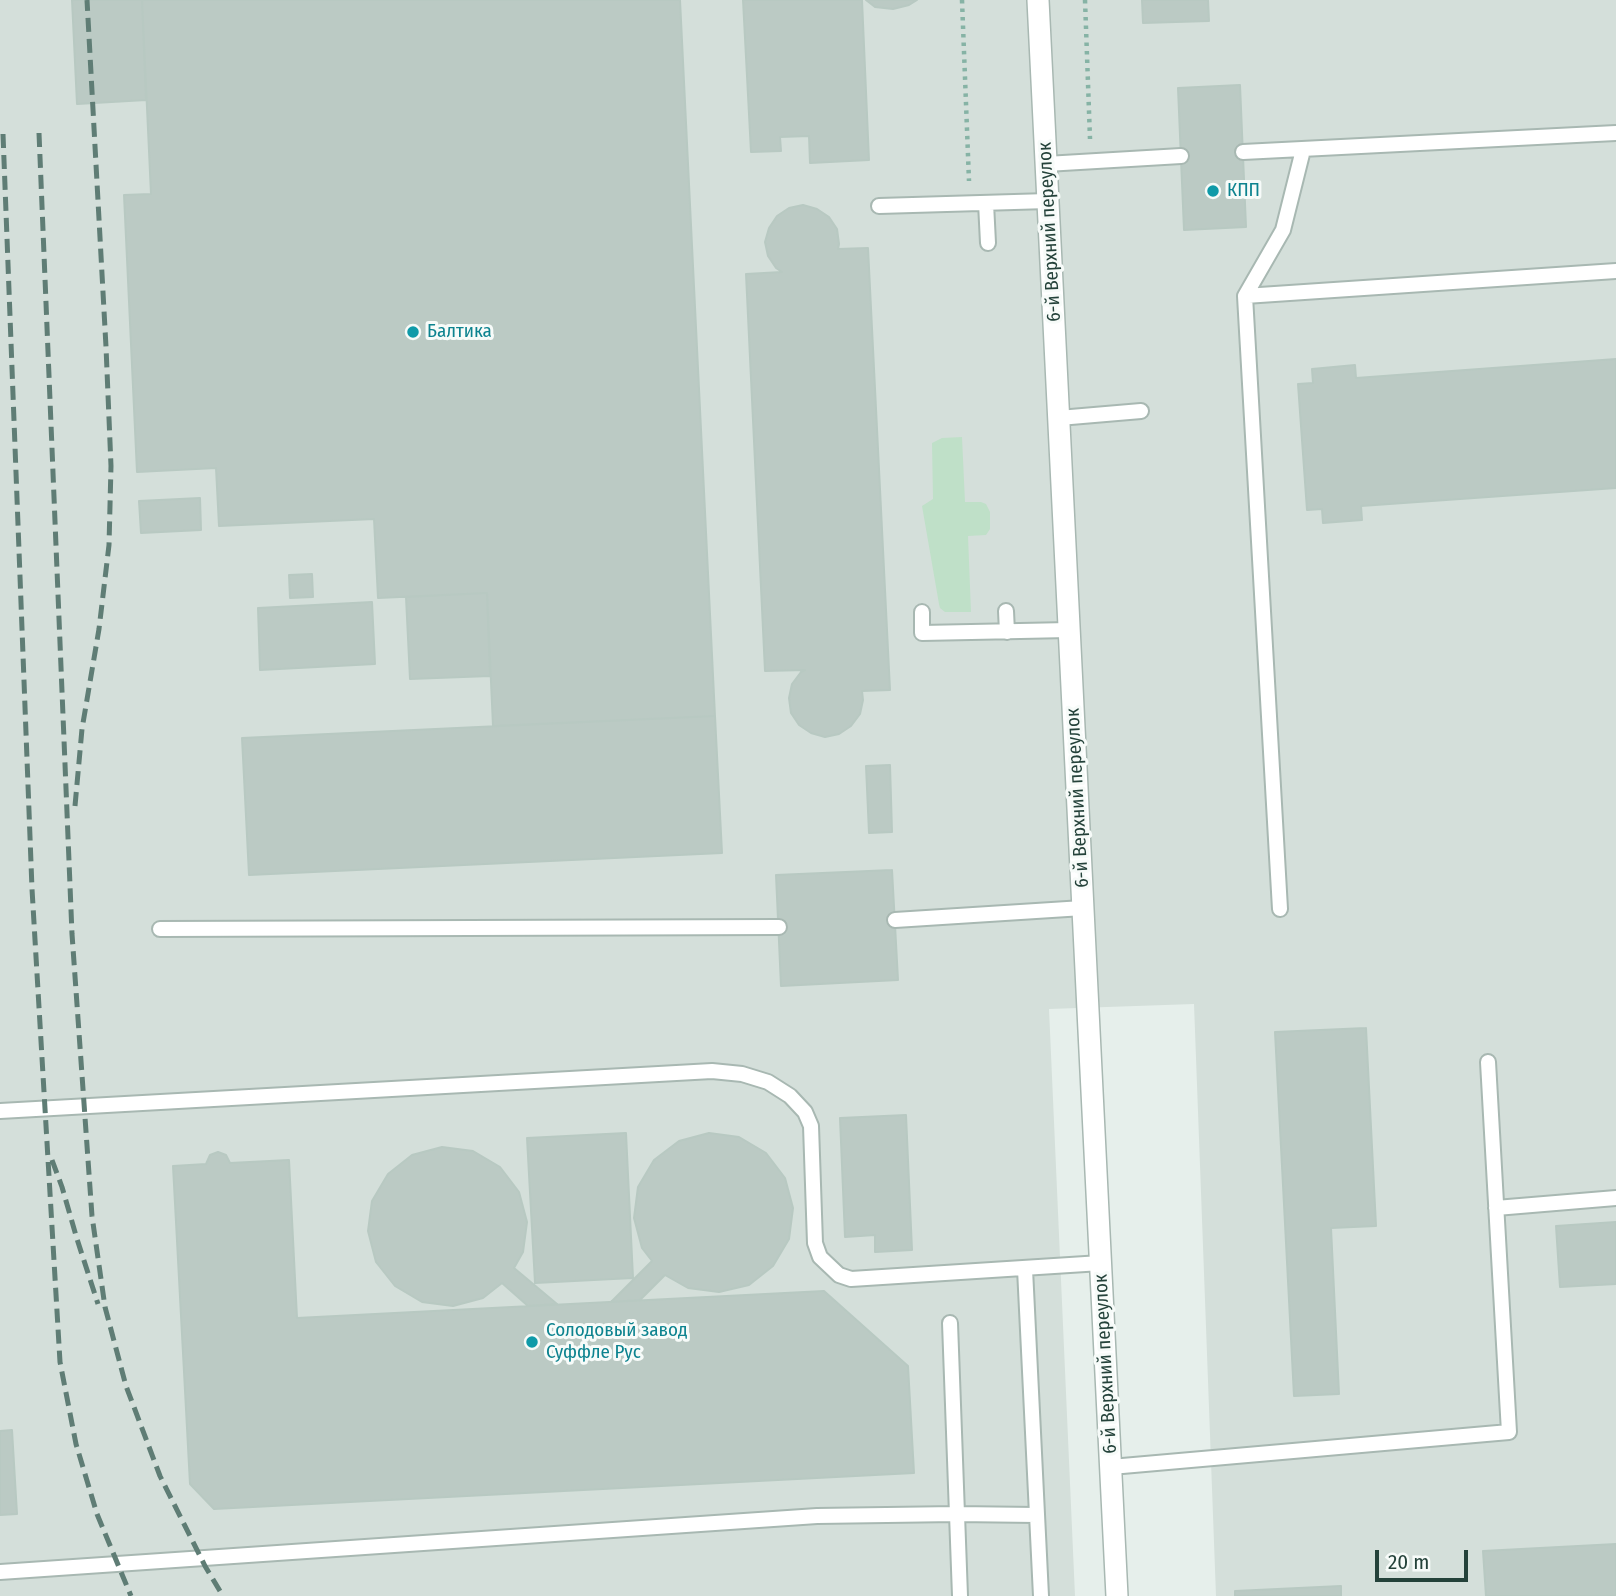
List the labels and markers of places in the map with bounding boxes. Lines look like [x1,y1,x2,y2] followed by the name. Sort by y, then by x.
[1227,180,1260,202] place label: КПП
[1205,183,1221,199] marker: КПП
[427,321,492,343] place label: Балтика
[405,324,421,340] marker: Балтика
[546,1320,687,1364] place label: Солодовый завод Суффле Рус
[524,1334,540,1350] marker: Солодовый завод Суффле Рус

